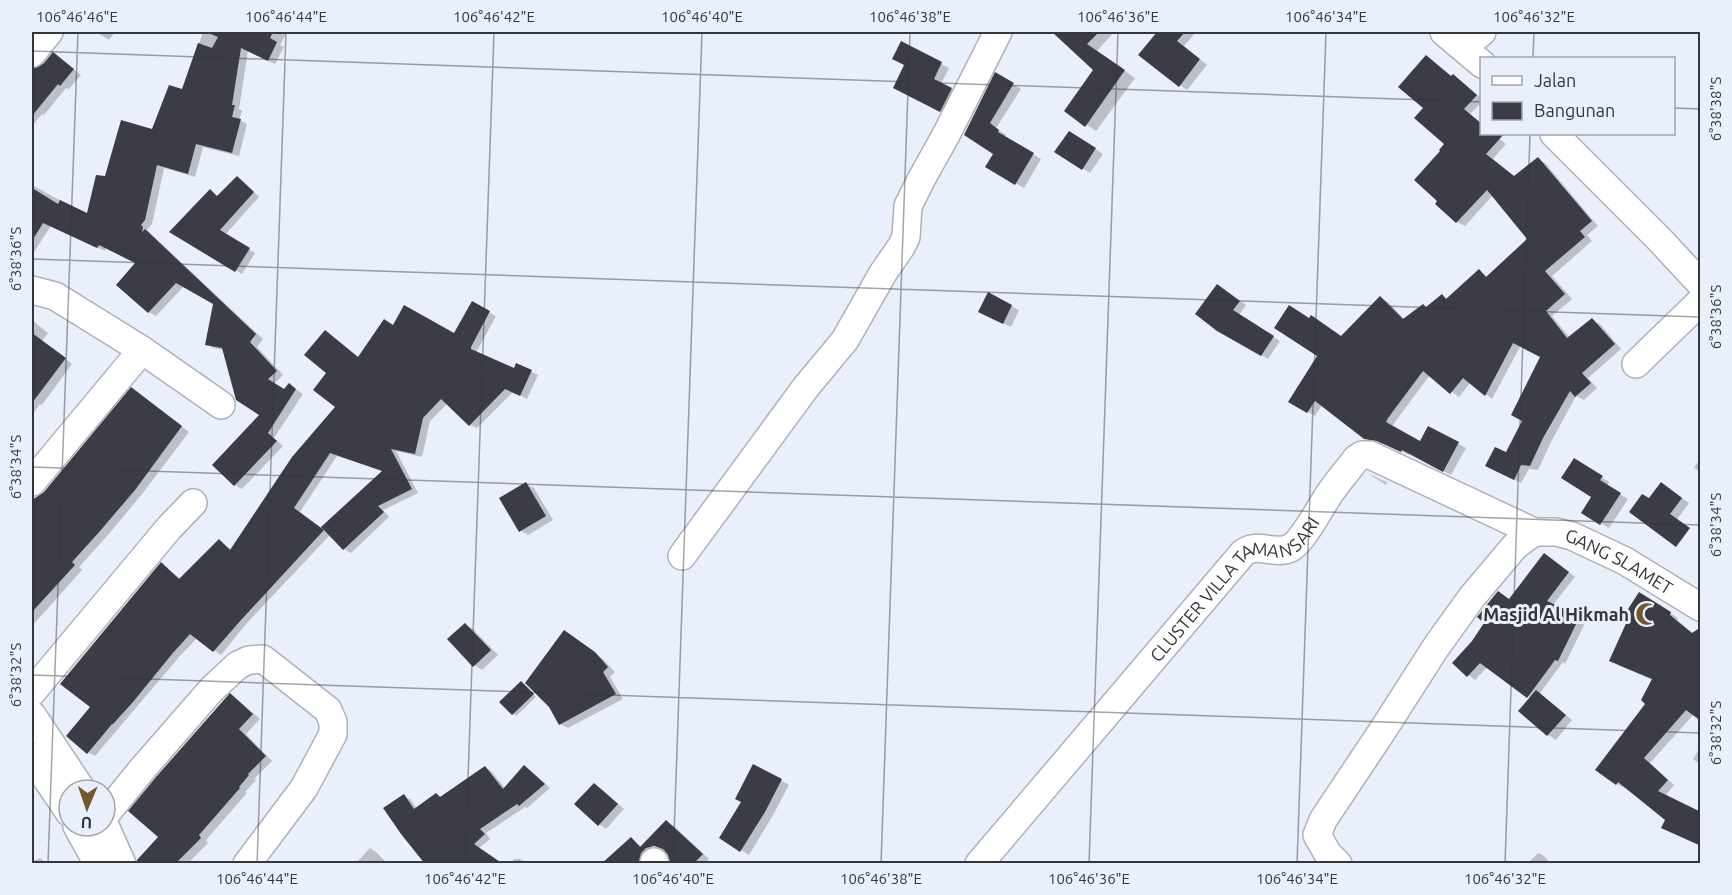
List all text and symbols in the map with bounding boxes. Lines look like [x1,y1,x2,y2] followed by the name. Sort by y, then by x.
[36,8,118,25] text: 106°46'46"E
[245,8,327,25] text: 106°46'44"E
[453,8,535,25] text: 106°46'42"E
[661,8,743,25] text: 106°46'40"E
[869,8,951,25] text: 106°46'38"E
[1077,8,1159,25] text: 106°46'36"E
[1285,8,1367,25] text: 106°46'34"E
[1493,8,1575,25] text: 106°46'32"E
[1480,57,1675,135] legend
[1534,70,1576,90] text: Jalan
[1707,77,1724,141] text: 6°38'38"S
[1534,100,1615,120] text: Bangunan
[7,227,24,291] text: 6°38'36"S
[1707,285,1724,349] text: 6°38'36"S
[7,435,24,499] text: 6°38'34"S
[1707,493,1724,557] text: 6°38'34"S
[1145,513,1323,665] street label: CLUSTER VILLA TAMANSARI
[1564,525,1677,598] street label: GANG SLAMET
[1634,601,1660,627] mosque icon: Masjid Al Hikmah
[1483,604,1629,624] place label: Masjid Al Hikmah
[7,643,24,707] text: 6°38'32"S
[1707,701,1724,765] text: 6°38'32"S
[57,778,117,838] north arrow
[81,814,92,832] text: U
[216,870,298,887] text: 106°46'44"E
[424,870,506,887] text: 106°46'42"E
[632,870,714,887] text: 106°46'40"E
[840,870,922,887] text: 106°46'38"E
[1048,870,1130,887] text: 106°46'36"E
[1256,870,1338,887] text: 106°46'34"E
[1464,870,1546,887] text: 106°46'32"E

